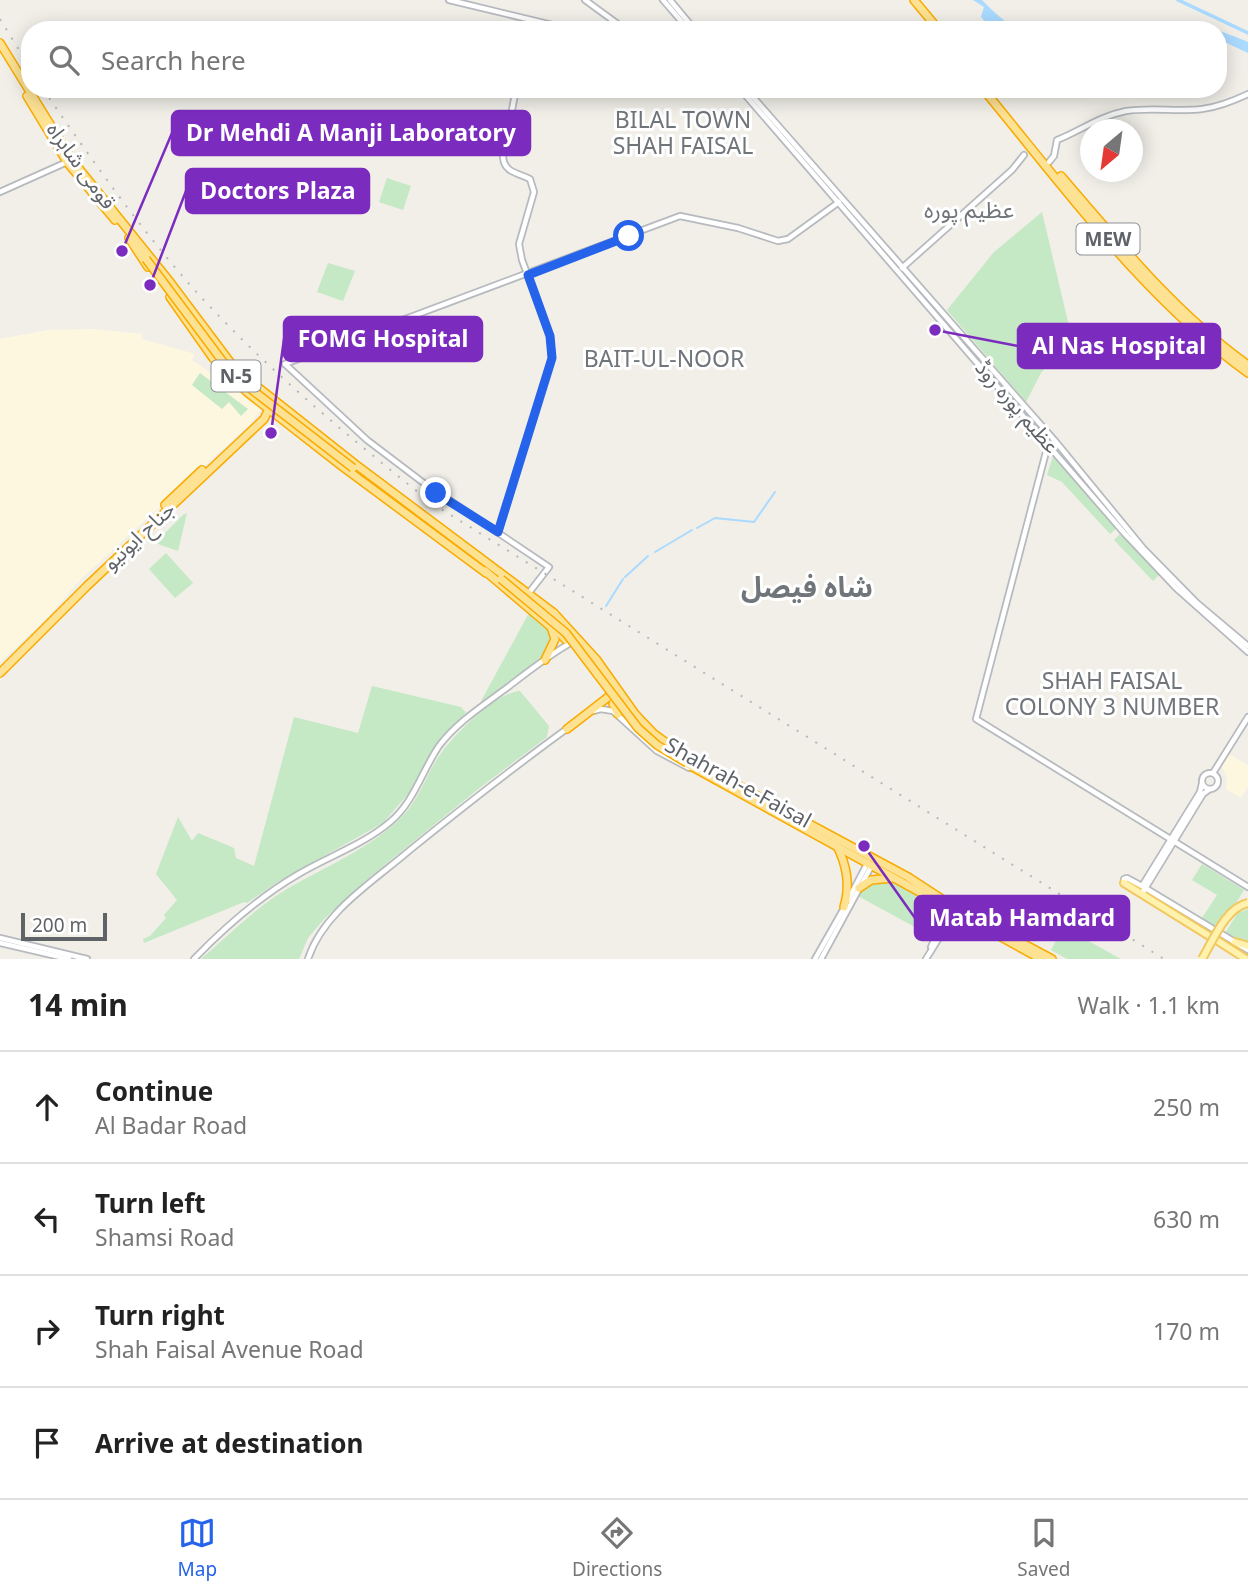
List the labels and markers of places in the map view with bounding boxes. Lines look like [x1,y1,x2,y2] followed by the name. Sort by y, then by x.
[172,111,530,155] callout: Dr Mehdi A Manji Laboratory
[186,169,369,213] callout: Doctors Plaza
[284,317,482,361] callout: FOMG Hospital
[1018,324,1220,368] callout: Al Nas Hospital
[915,896,1129,940] callout: Matab Hamdard

